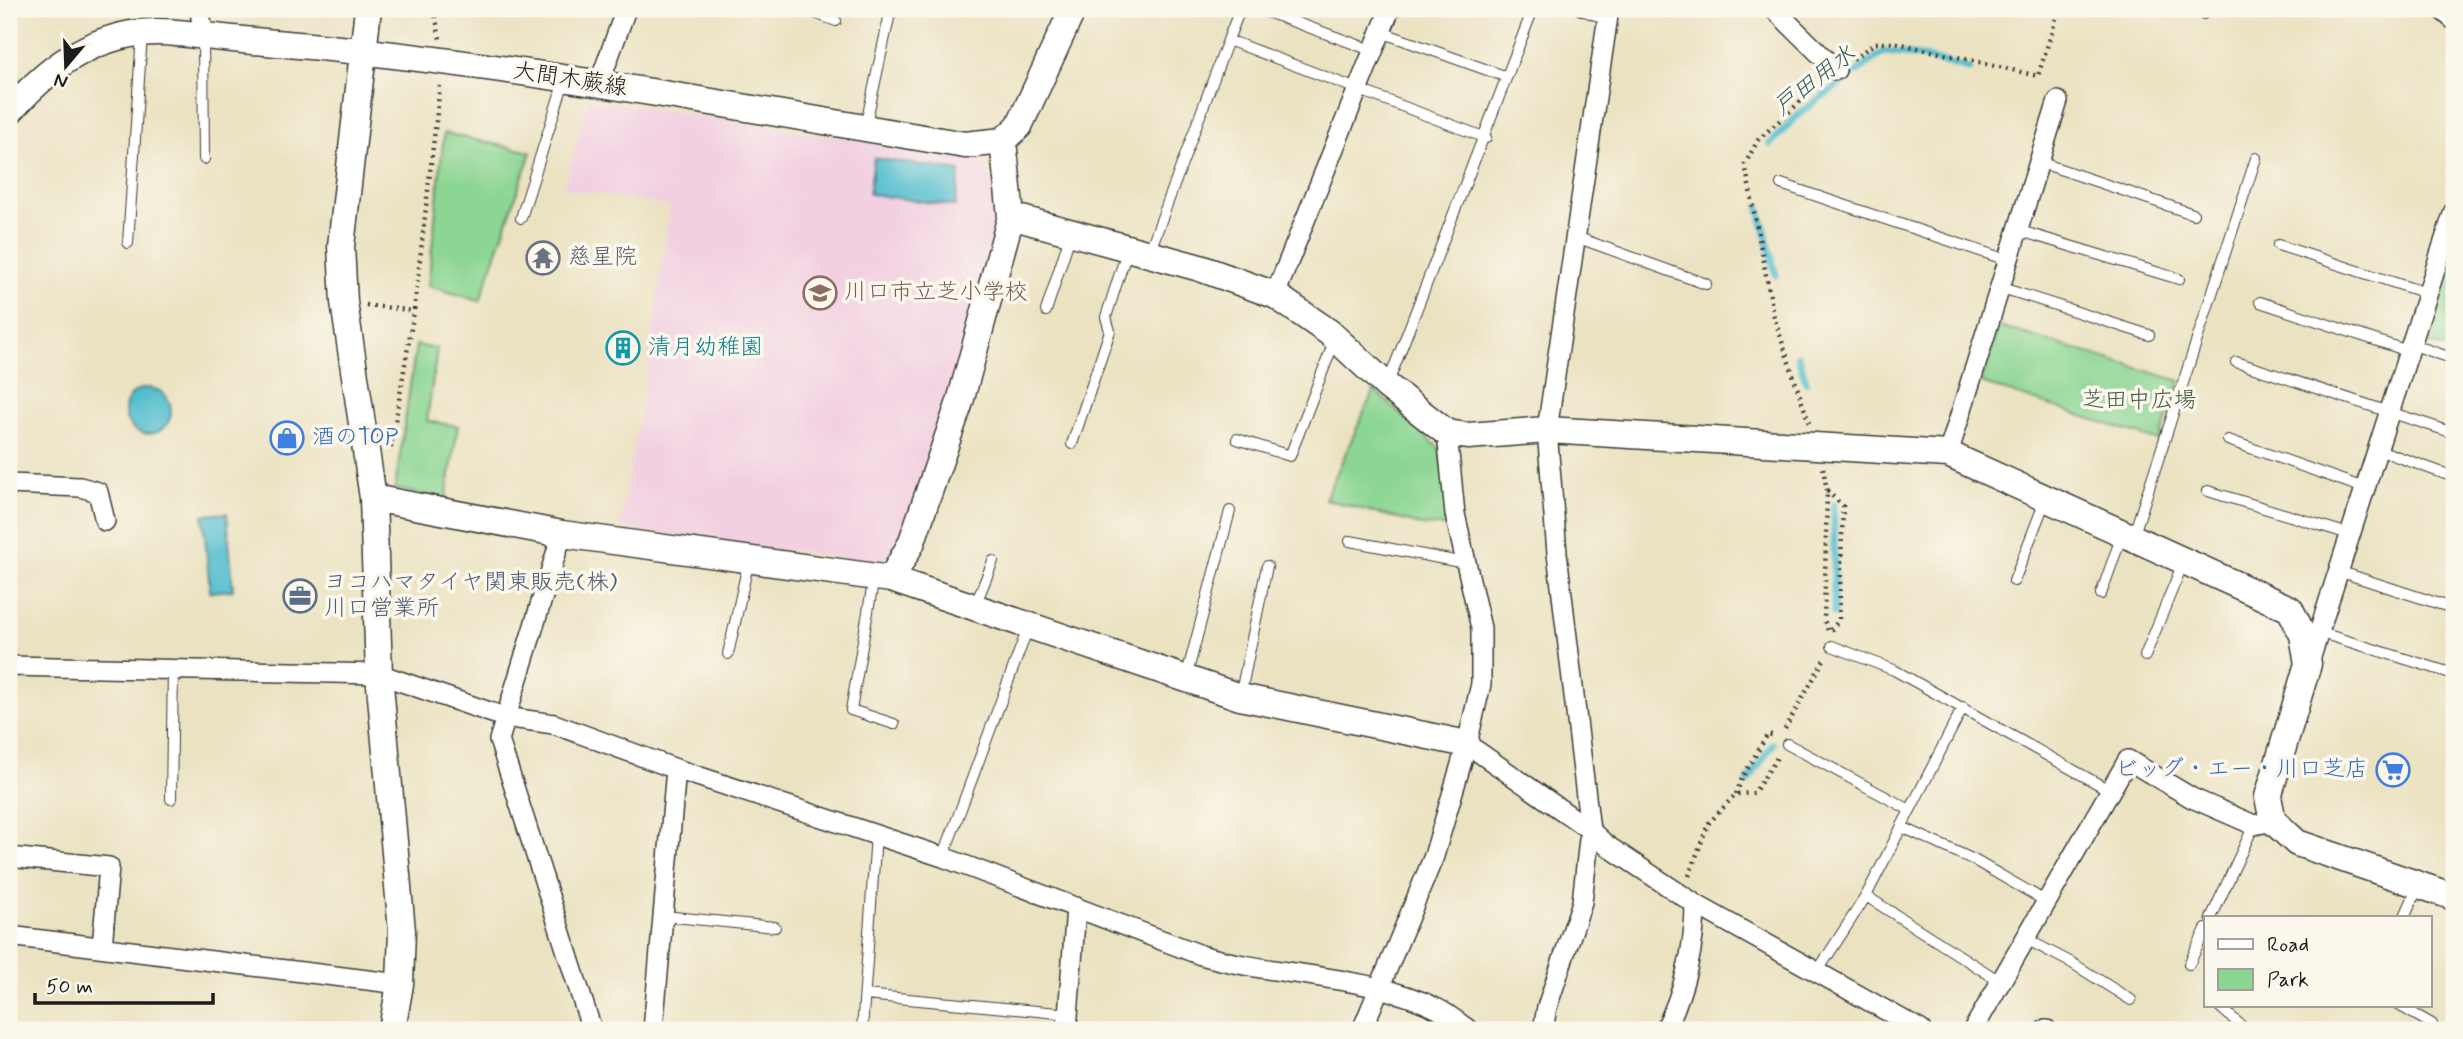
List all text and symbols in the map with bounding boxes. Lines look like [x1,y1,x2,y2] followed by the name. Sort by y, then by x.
[32,32,102,102] north arrow
[1768,39,1862,123] water label: 戸田用水
[511,56,629,104] street label: 大間木蕨線
[51,67,71,95] text: N
[524,239,562,277] temple icon: 慈星院
[568,243,637,273] place label: 慈星院
[801,274,839,312] school or university icon: 川口市立芝小学校
[844,278,1028,308] place label: 川口市立芝小学校
[604,329,642,367] building icon: 清月幼稚園
[648,333,763,363] place label: 清月幼稚園
[2082,386,2197,416] park label: 芝田中広場
[268,419,306,457] shop icon: 酒のTOP
[312,423,398,453] place label: 酒のTOP
[324,568,617,624] place label: ヨコハマタイヤ関東販売(株) 川口営業所
[281,577,319,615] office icon: ヨコハマタイヤ関東販売(株) 川口営業所
[2374,751,2412,789] supermarket icon: ビッグ・エー・川口芝店
[2115,755,2368,785] place label: ビッグ・エー・川口芝店
[2204,916,2432,1007] legend
[2267,931,2309,959] text: Road
[35,962,214,1006] scale bar
[2267,966,2309,994] text: Park
[46,973,93,1001] text: 50 m

